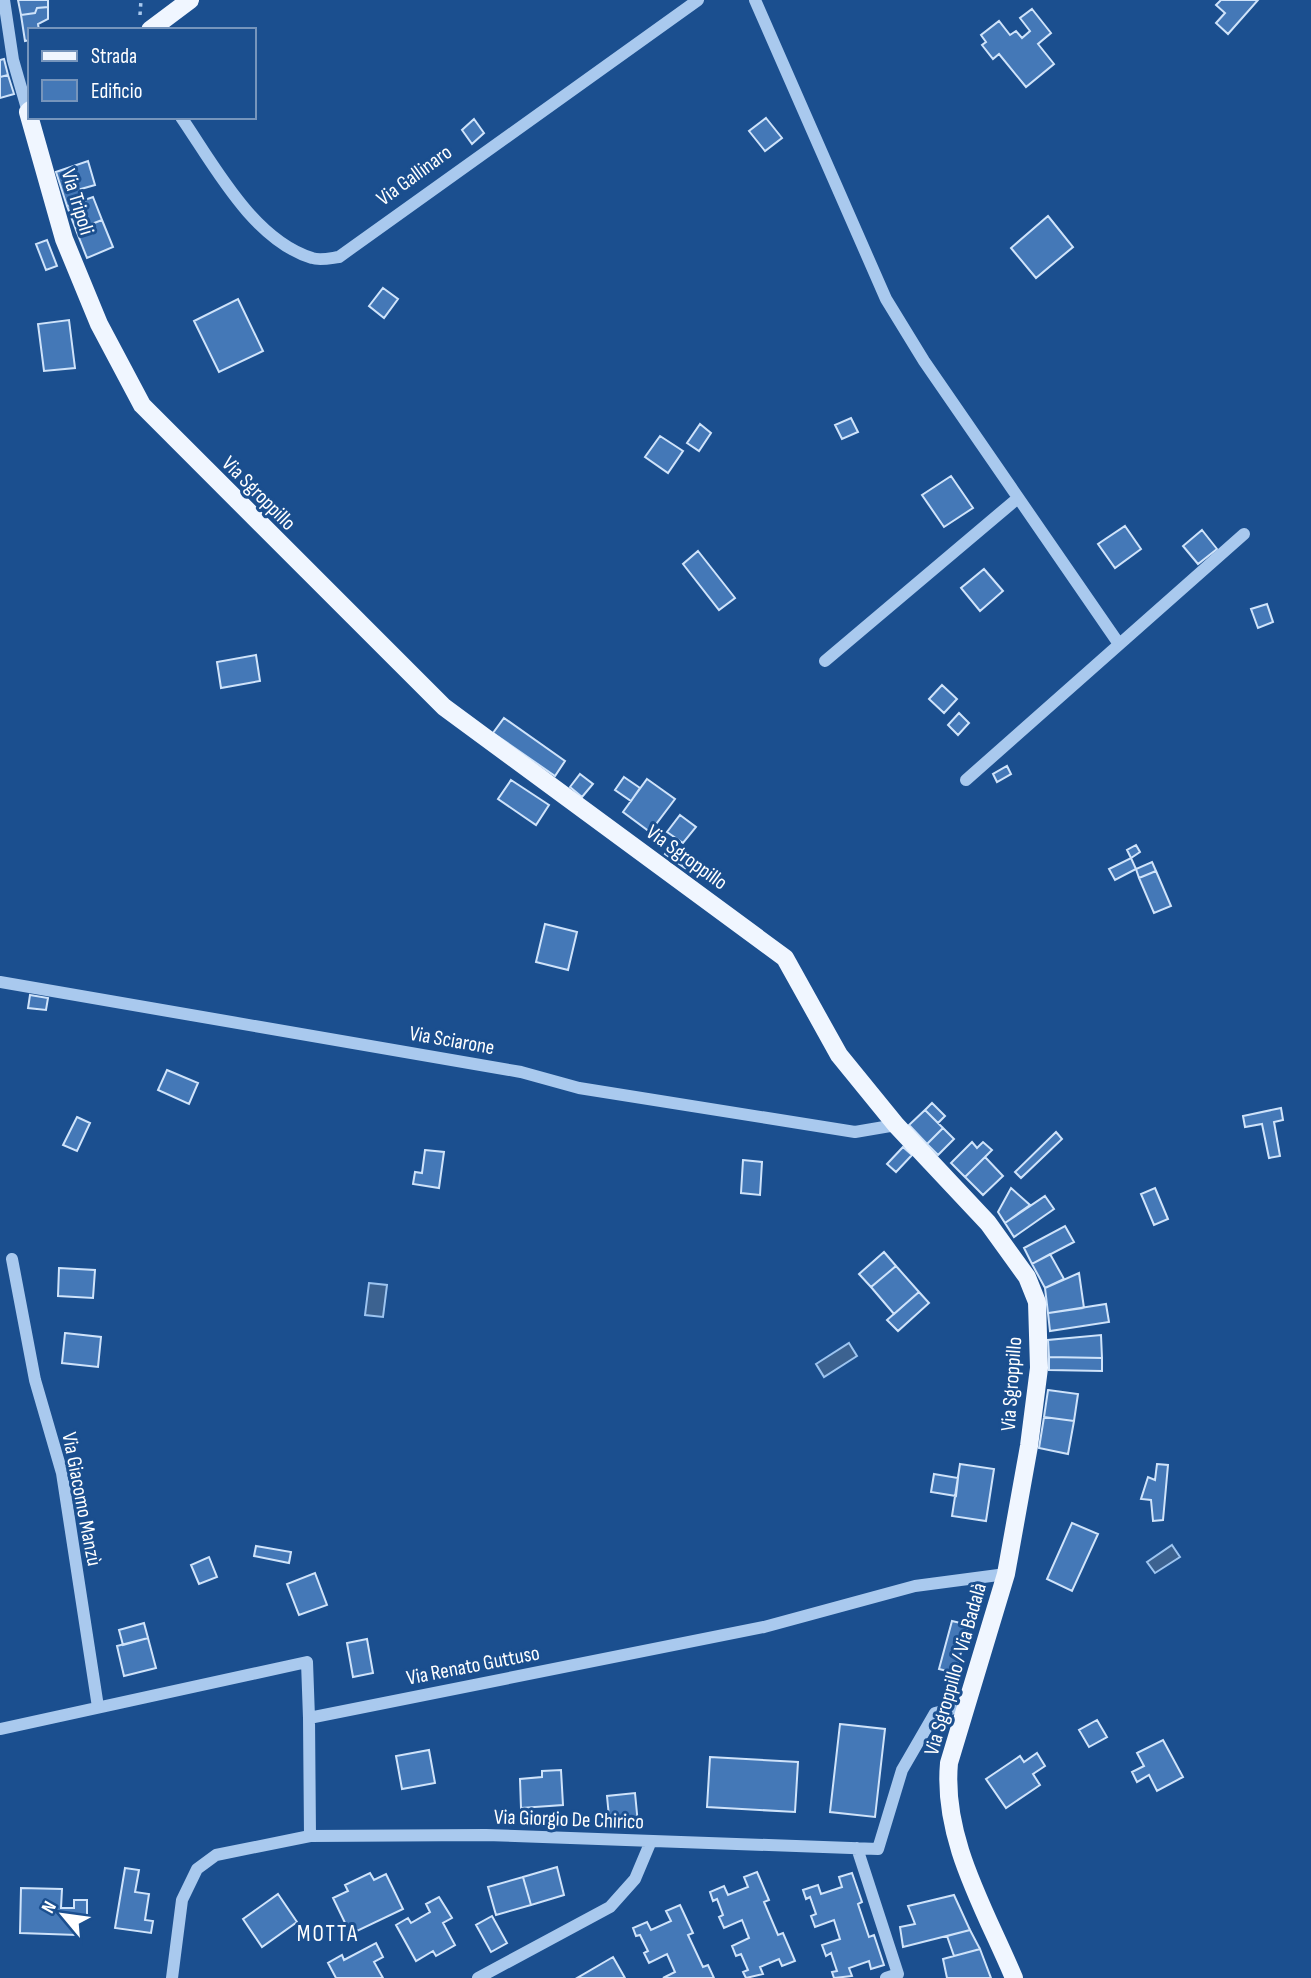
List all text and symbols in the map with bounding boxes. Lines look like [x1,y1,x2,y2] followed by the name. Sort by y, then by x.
[28,28,256,119] legend
[91,44,137,69] text: Strada
[91,79,142,104] text: Edificio
[372,140,457,211] street label: Via Gallinaro
[56,166,99,238] street label: Via Tripoli
[216,451,301,536] street label: Via Sgroppillo
[641,820,732,895] street label: Via Sgroppillo
[407,1021,496,1060] street label: Via Sciarone
[996,1336,1027,1432] street label: Via Sgroppillo
[56,1430,107,1568] street label: Via Giacomo Manzù
[919,1580,992,1758] street label: Via Sgroppillo / Via Badalà
[404,1640,542,1691] street label: Via Renato Guttuso
[494,1804,644,1835] street label: Via Giorgio De Chirico
[28,1880,98,1950] north arrow
[37,1897,62,1918] text: N
[297,1920,359,1948] district label: MOTTA

